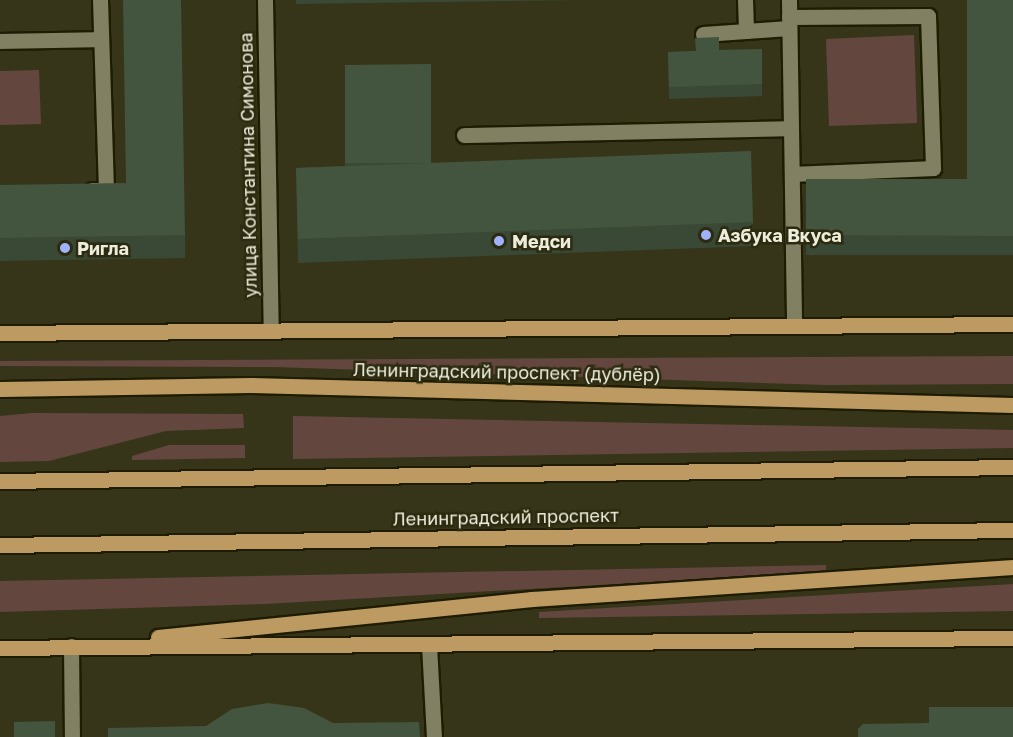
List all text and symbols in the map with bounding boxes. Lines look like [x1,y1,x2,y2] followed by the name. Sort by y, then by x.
[235,32,261,298] street label: улица Константина Симонова
[718,224,842,246] place label: Азбука Вкуса
[699,228,713,242] marker: Азбука Вкуса
[512,230,571,252] place label: Медси
[490,232,508,250] marker: Медси
[77,237,129,259] place label: Ригла
[58,241,72,255] marker: Ригла
[353,359,661,385] street label: Ленинградский проспект (дублёр)
[393,504,619,530] street label: Ленинградский проспект

